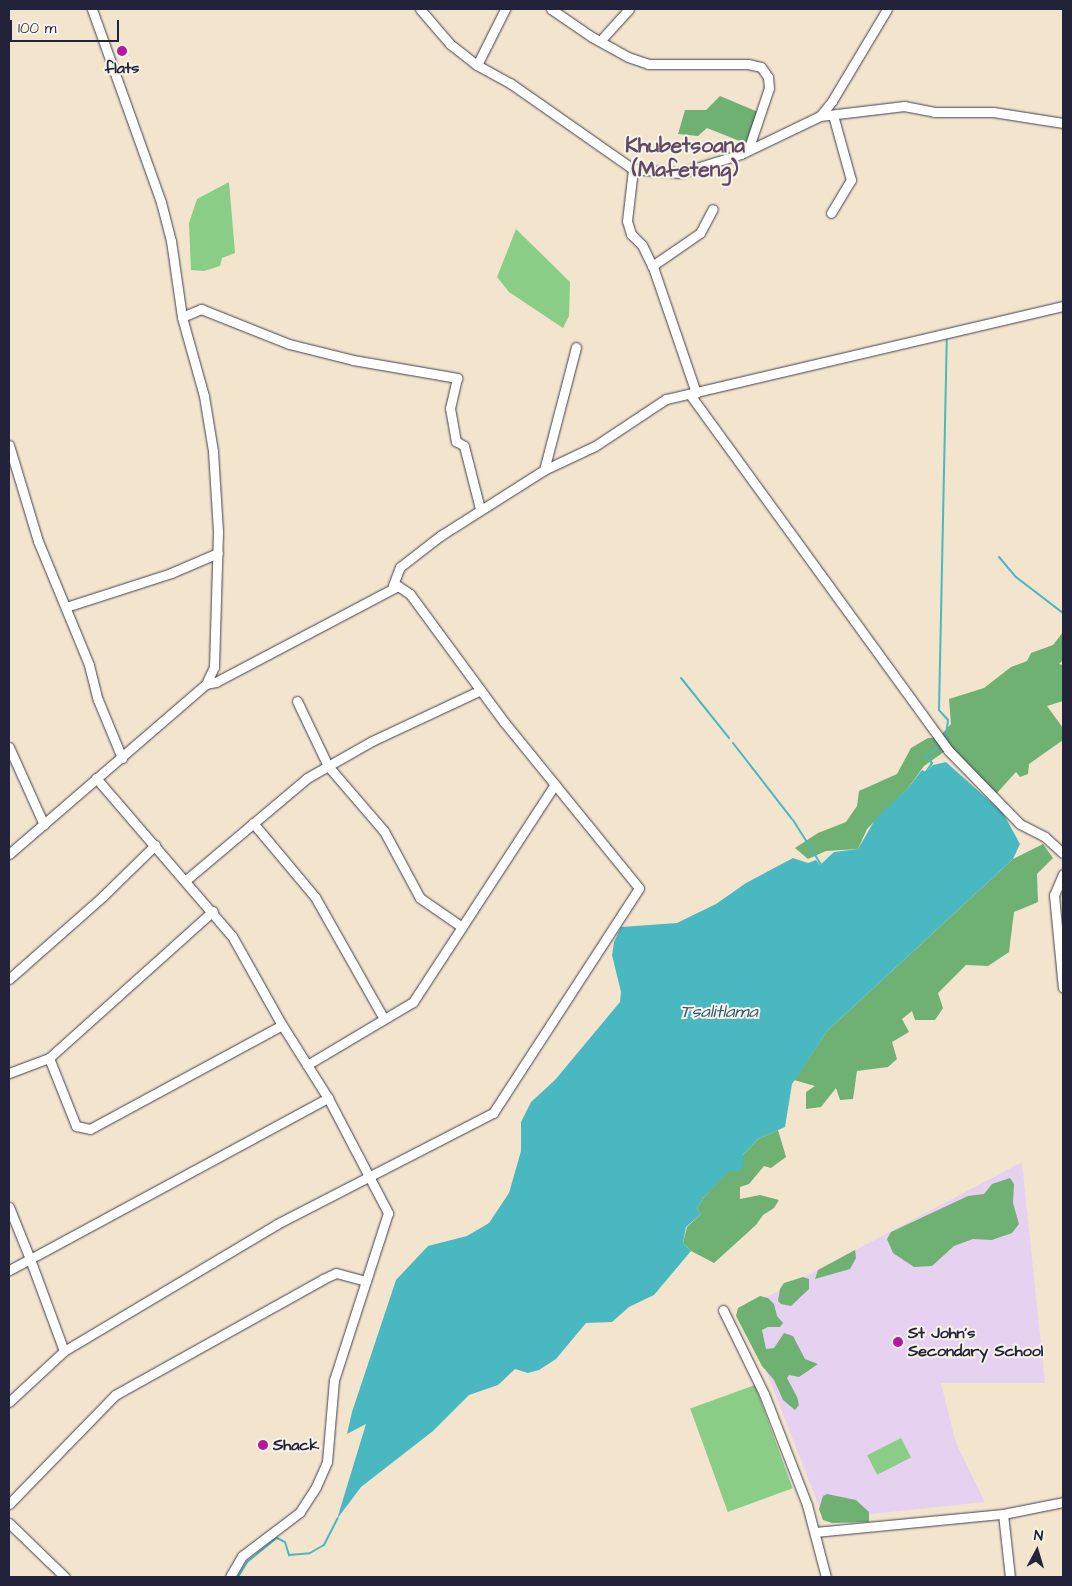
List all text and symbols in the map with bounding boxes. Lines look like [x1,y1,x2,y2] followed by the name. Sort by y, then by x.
[12,10,121,42] scale bar
[18,18,57,39] text: 100 m
[116,45,128,57] marker: flats
[105,58,139,78] place label: flats
[625,133,745,183] district label: Khubetsoana (Mafeteng)
[680,1001,758,1023] water label: Tsalitlama
[908,1323,1043,1361] place label: St John's Secondary School
[892,1336,904,1348] marker: St John's Secondary School
[273,1435,319,1455] place label: Shack
[257,1439,269,1451] marker: Shack
[1012,1526,1062,1576] north arrow
[1033,1526,1044,1546] text: N

